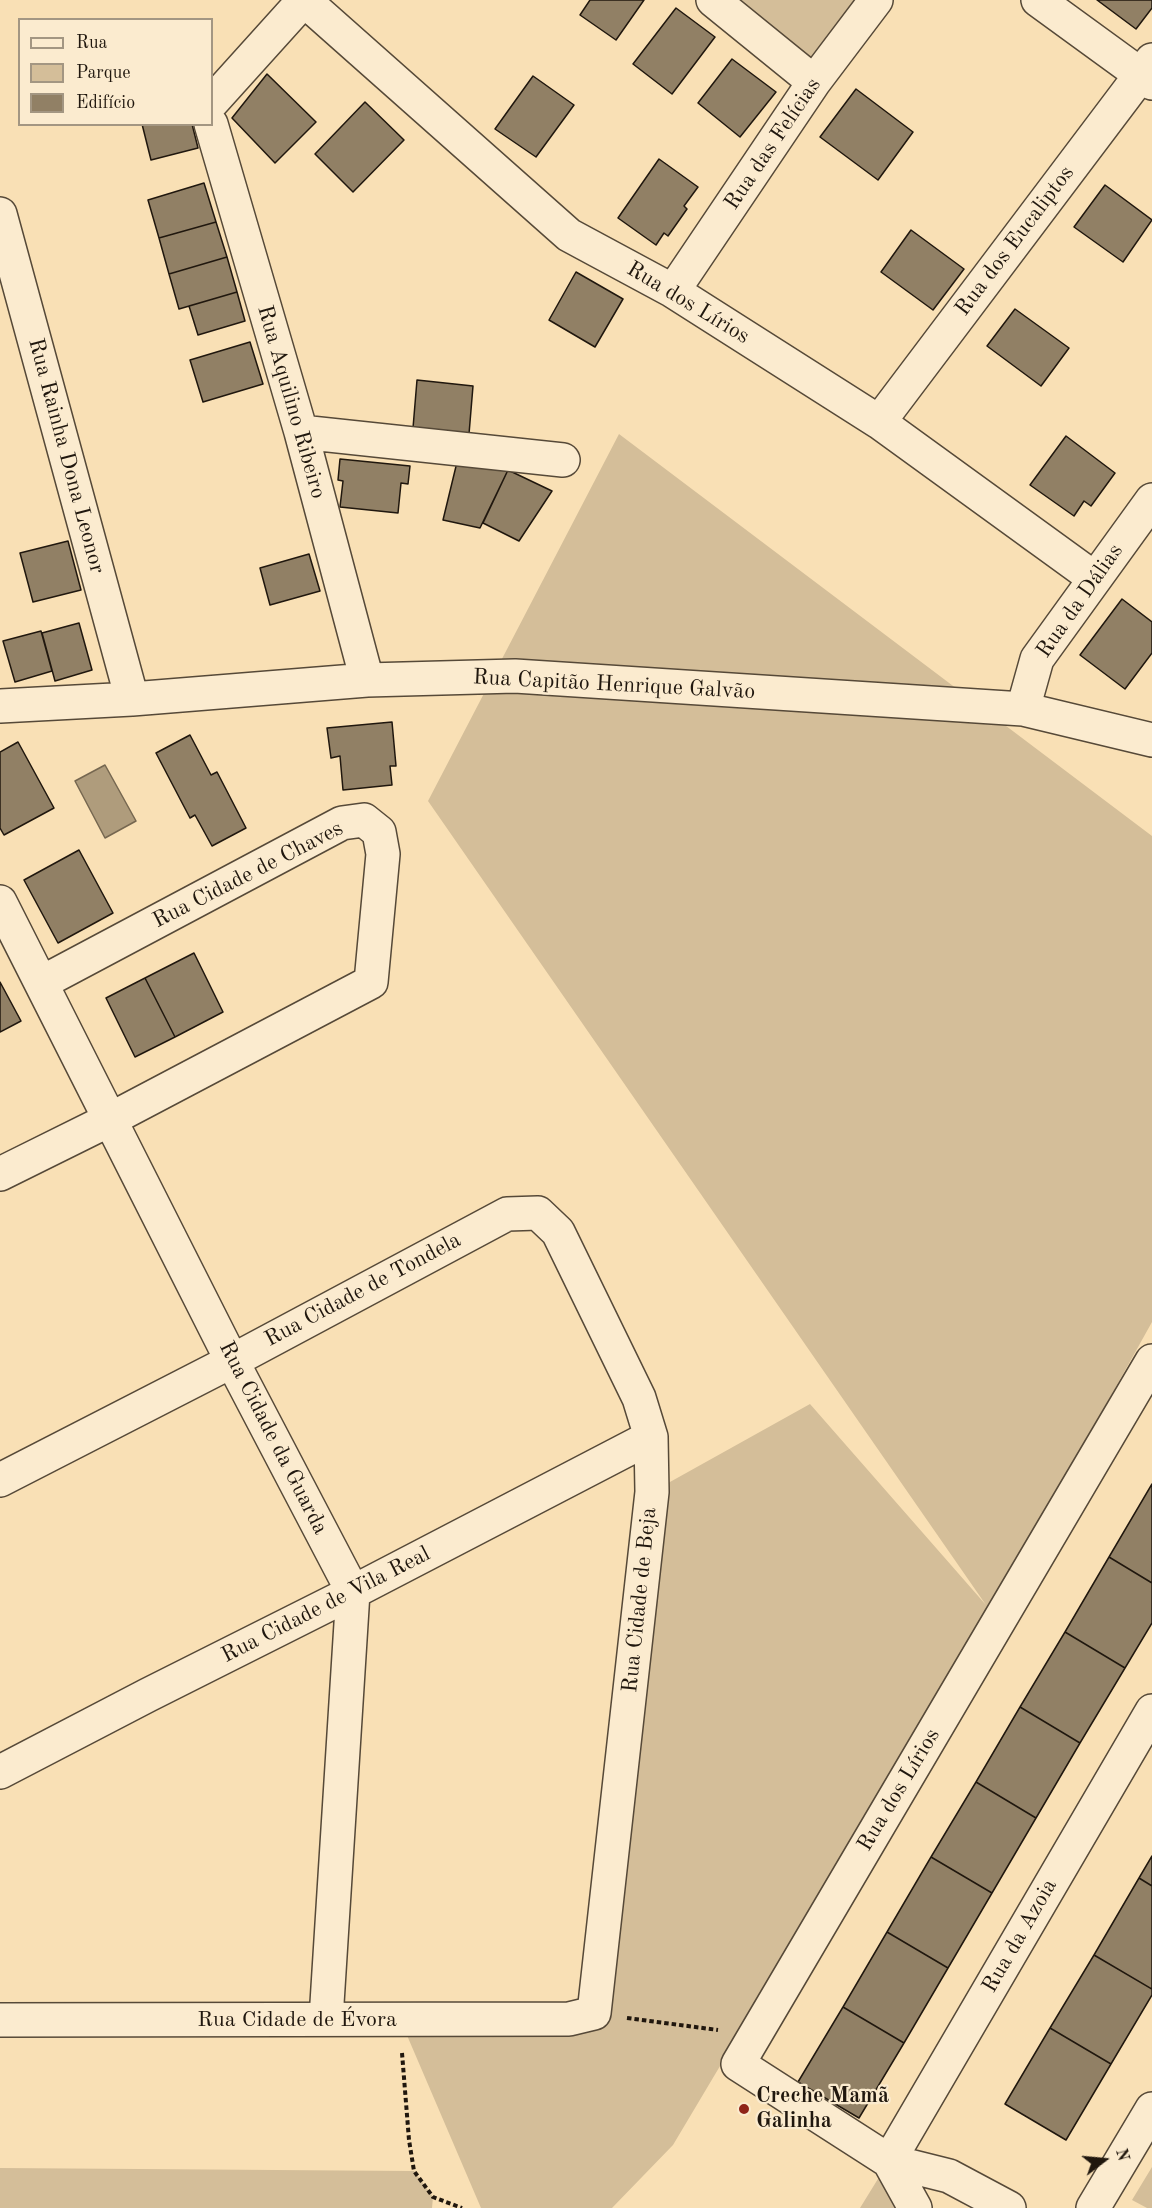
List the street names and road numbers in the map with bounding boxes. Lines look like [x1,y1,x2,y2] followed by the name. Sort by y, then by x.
[719,73,827,215] street label: Rua das Felícias
[950,161,1080,321] street label: Rua dos Eucaliptos
[622,256,754,350] street label: Rua dos Lírios
[251,302,331,502] street label: Rua Aquilino Ribeiro
[22,335,110,577] street label: Rua Rainha Dona Leonor
[1031,539,1129,663] street label: Rua da Dálias
[472,664,756,706] street label: Rua Capitão Henrique Galvão
[148,816,348,934] street label: Rua Cidade de Chaves
[260,1227,466,1353] street label: Rua Cidade de Tondela
[213,1337,333,1539] street label: Rua Cidade da Guarda
[617,1506,663,1694] street label: Rua Cidade de Beja
[217,1541,435,1669] street label: Rua Cidade de Vila Real
[852,1724,946,1856] street label: Rua dos Lírios
[977,1874,1063,1998] street label: Rua da Azoia
[197,2007,397,2033] street label: Rua Cidade de Évora

